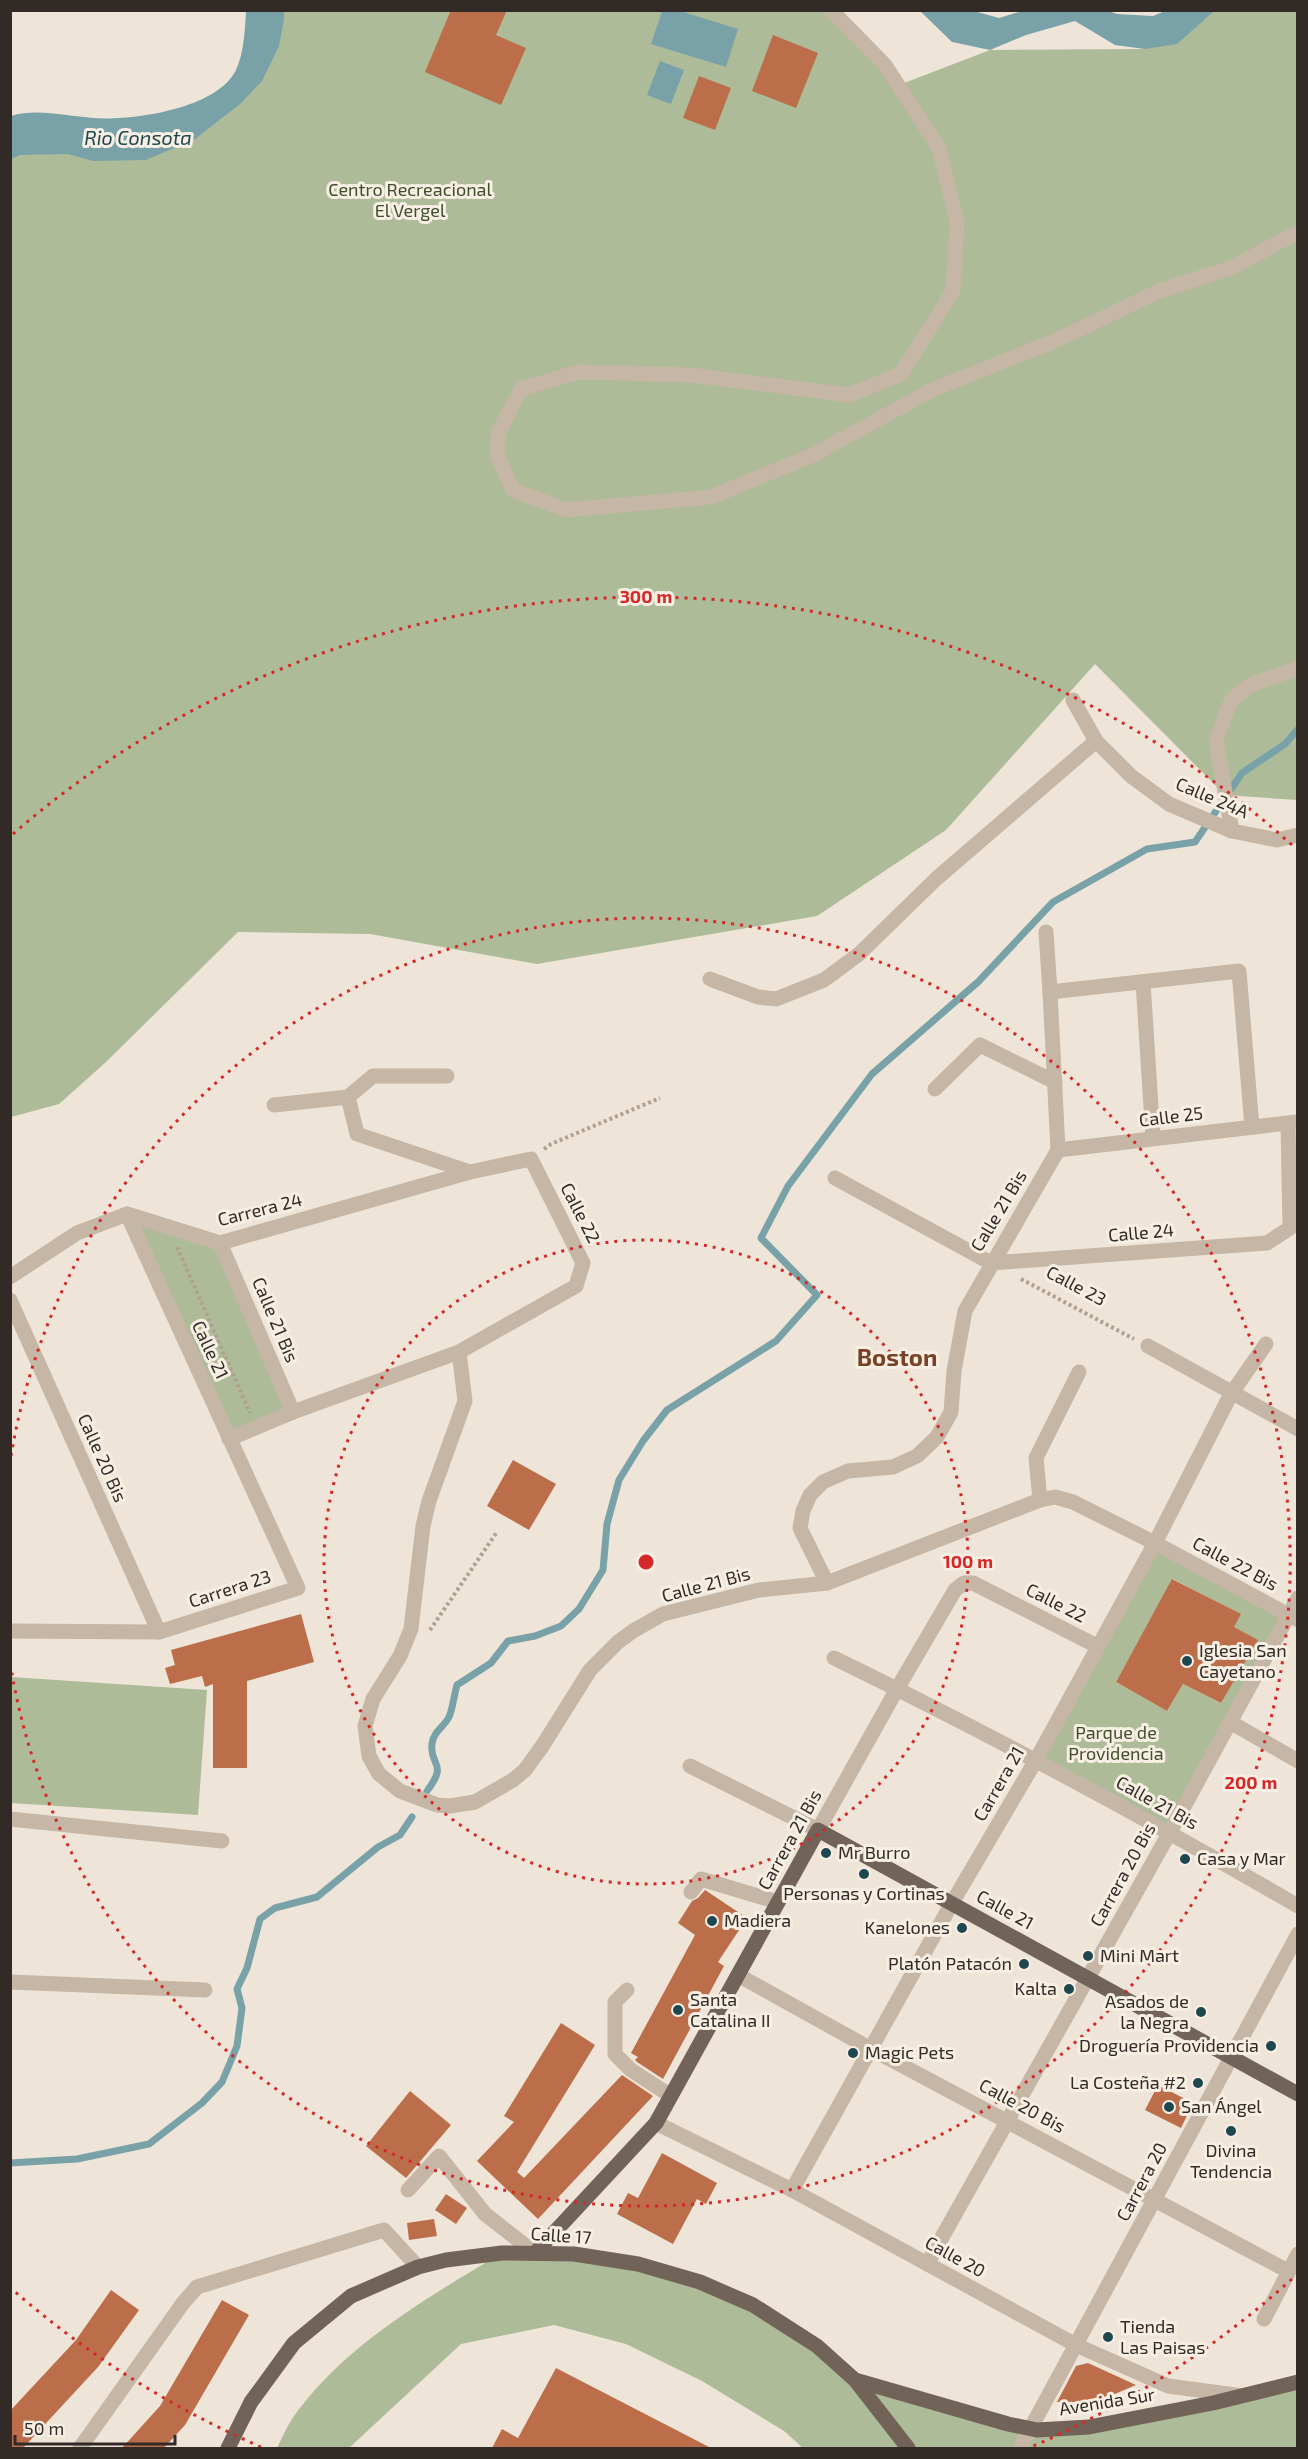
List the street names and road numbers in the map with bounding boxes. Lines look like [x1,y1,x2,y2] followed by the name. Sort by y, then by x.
[1173,772,1253,823] street label: Calle 24A
[1138,1101,1204,1131] street label: Calle 25
[965,1166,1031,1255] street label: Calle 21 Bis
[556,1179,605,1246] street label: Calle 22
[215,1188,304,1230] street label: Carrera 24
[1107,1218,1175,1246] street label: Calle 24
[1043,1260,1110,1310] street label: Calle 23
[248,1274,304,1366] street label: Calle 21 Bis
[188,1317,234,1382] street label: Calle 21
[74,1410,132,1505] street label: Calle 20 Bis
[1189,1531,1282,1595] street label: Calle 22 Bis
[659,1562,752,1606] street label: Calle 21 Bis
[186,1564,274,1612] street label: Carrera 23
[1023,1578,1090,1627] street label: Calle 22
[968,1742,1028,1825] street label: Carrera 21
[1113,1771,1202,1834] street label: Calle 21 Bis
[753,1786,826,1893] street label: Carrera 21 Bis
[1085,1819,1160,1930] street label: Carrera 20 Bis
[973,1885,1038,1934] street label: Calle 21
[976,2073,1069,2137] street label: Calle 20 Bis
[1111,2138,1171,2225] street label: Carrera 20
[530,2222,592,2248] street label: Calle 17
[922,2231,989,2282] street label: Calle 20
[1057,2383,1156,2419] street label: Avenida Sur

